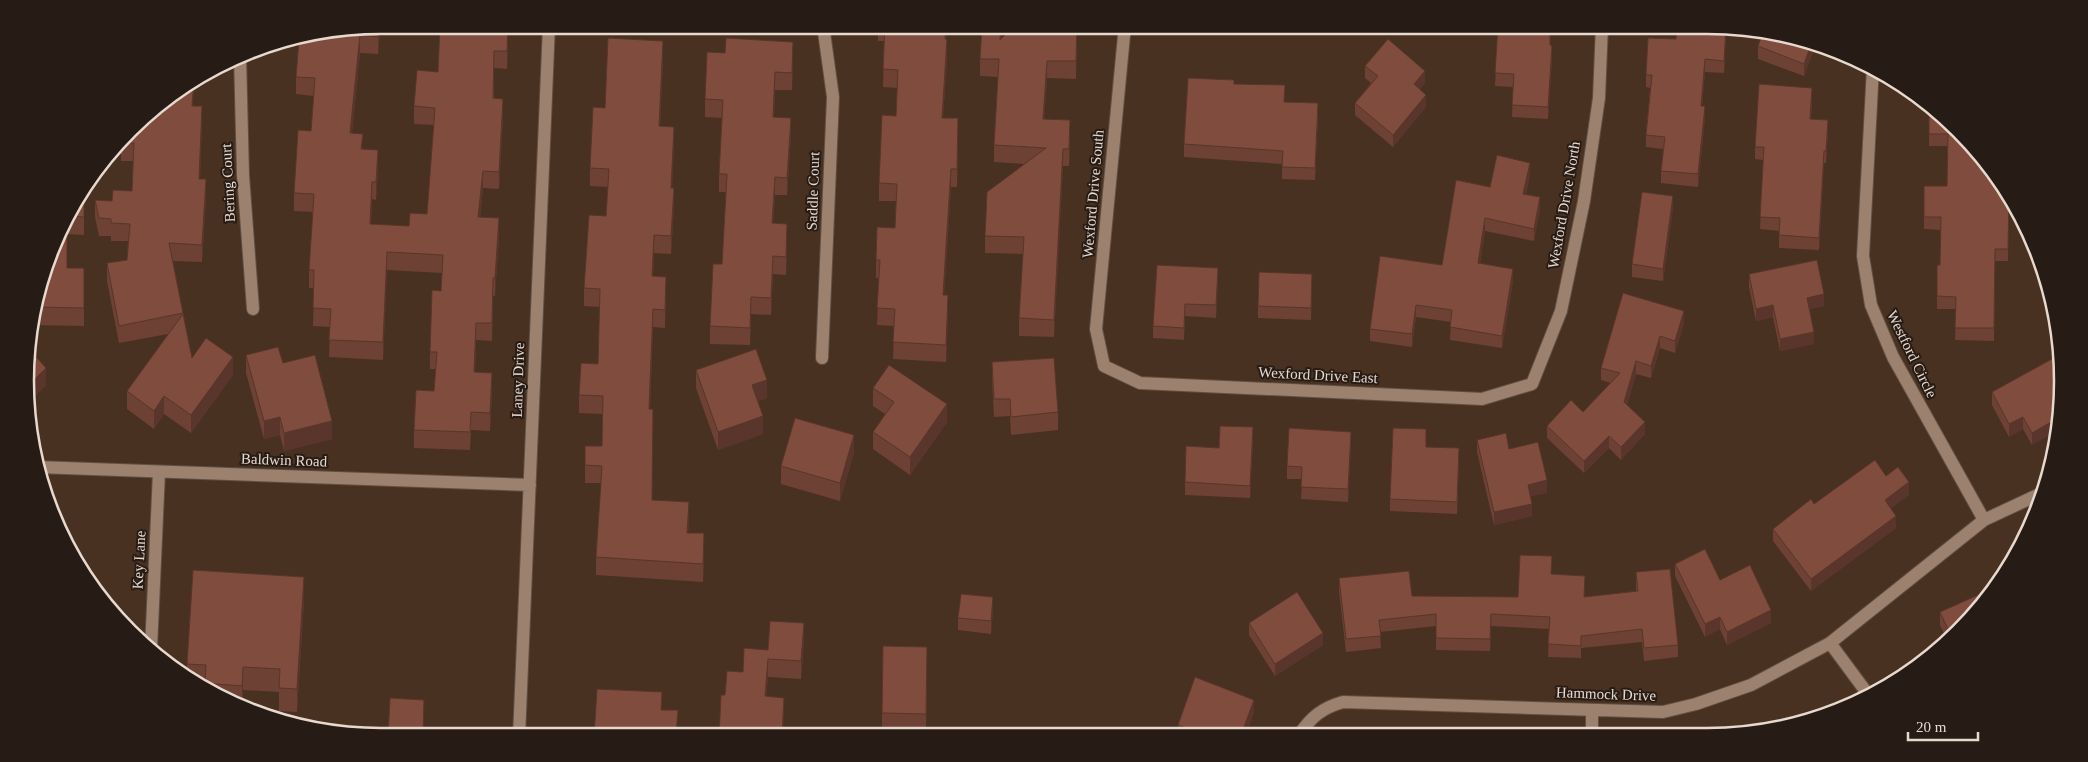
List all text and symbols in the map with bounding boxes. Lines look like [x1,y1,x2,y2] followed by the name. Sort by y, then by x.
[1079,129,1107,259] street label: Wexford Drive South
[1545,140,1583,270] street label: Wexford Drive North
[218,142,238,223] street label: Bering Court
[804,151,822,231] street label: Saddle Court
[1884,308,1940,401] street label: Westford Circle
[509,342,527,418] street label: Laney Drive
[1258,364,1379,386] street label: Wexford Drive East
[241,450,328,470] street label: Baldwin Road
[129,530,149,590] street label: Key Lane
[1556,684,1657,704] street label: Hammock Drive
[1908,710,1978,742] scale bar
[1916,719,1947,735] text: 20 m

